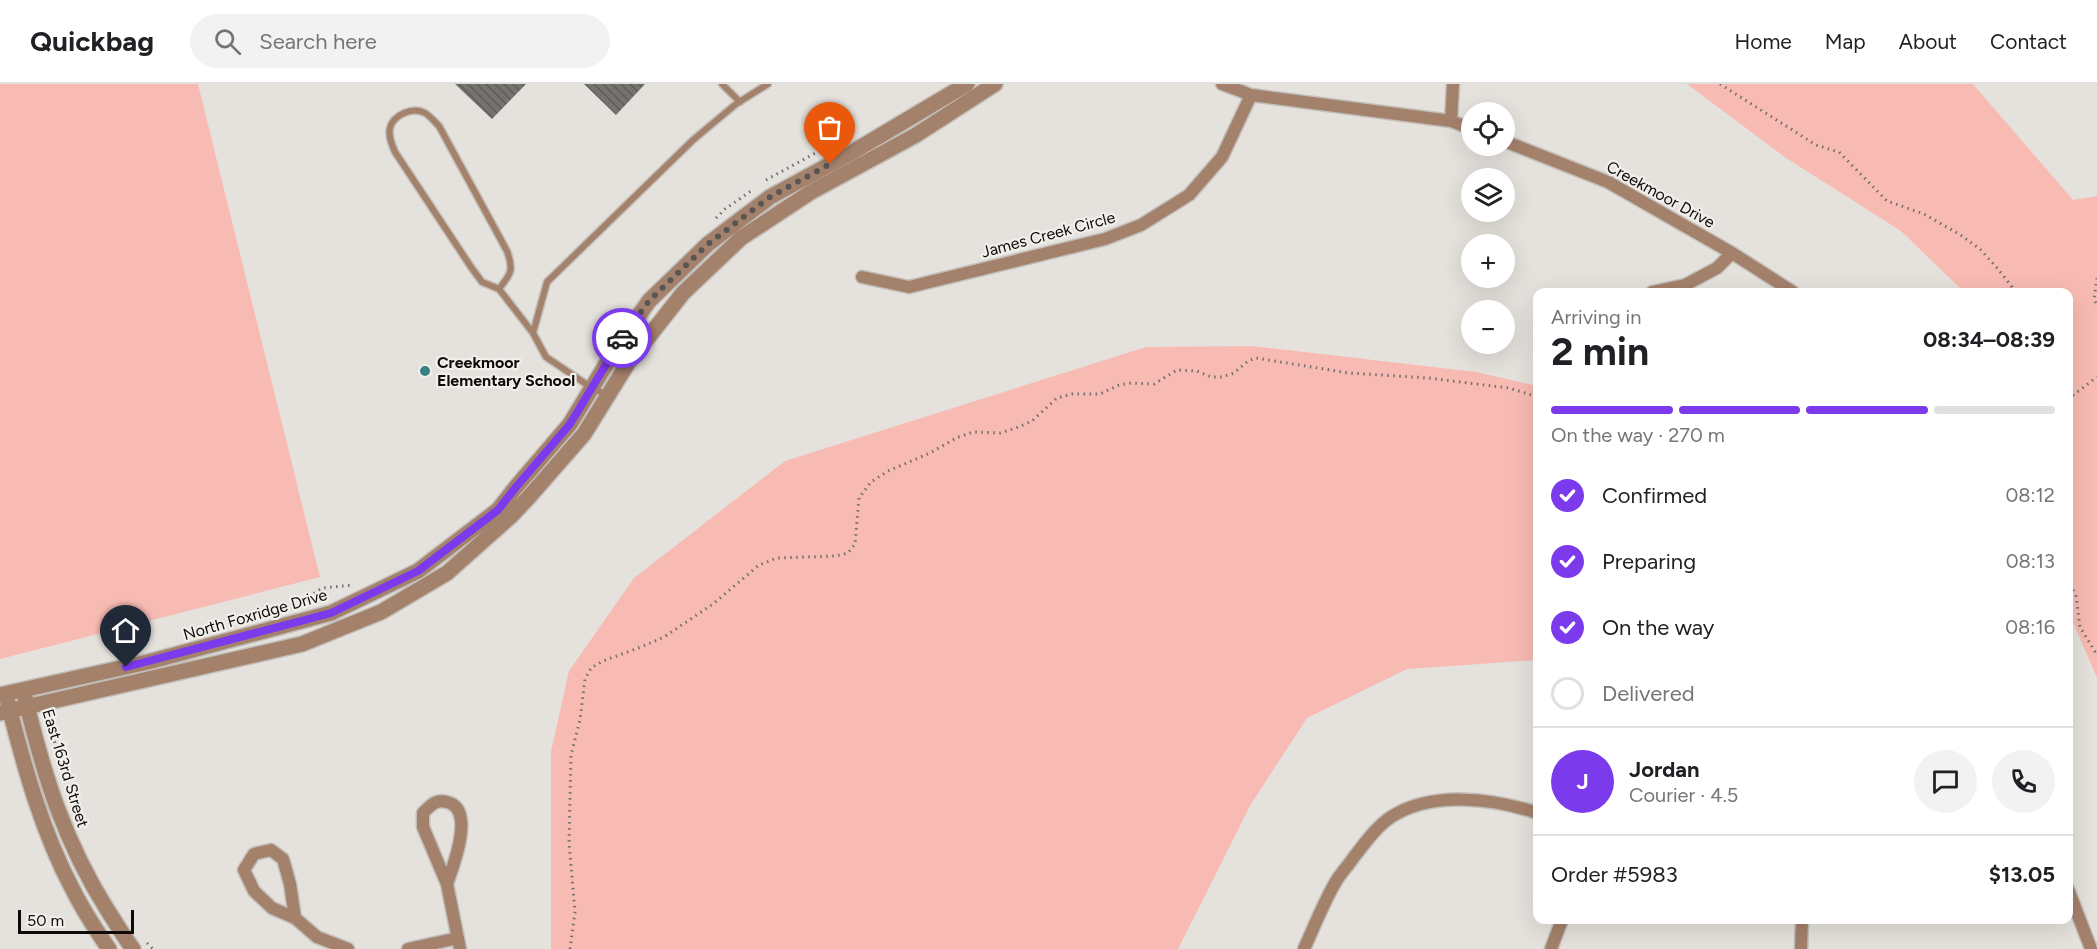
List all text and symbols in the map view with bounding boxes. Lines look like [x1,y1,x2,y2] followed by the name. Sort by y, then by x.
[190,14,610,68] search box
[30,24,154,58] text: Quickbag
[211,25,244,58] icon: search
[259,28,377,55] text: Search here
[1735,29,1792,54] text: Home
[1825,29,1866,54] text: Map
[1899,29,1957,54] text: About
[1990,29,2067,54] text: Contact
[804,102,855,164] pin
[1461,102,1515,354] map controls
[1461,102,1515,156] button: locate
[813,111,846,144] icon: bag
[1603,157,1718,232] street label: Creekmoor Drive
[1461,168,1515,222] button: layers
[979,207,1117,261] street label: James Creek Circle
[1461,234,1515,288] button: +
[1461,300,1515,354] button: −
[1551,305,1641,329] text: Arriving in
[592,308,652,368] courier
[606,322,639,355] icon: car
[1923,326,2055,353] text: 08:34–08:39
[1551,328,1649,375] text: 2 min
[437,353,575,390] place label: Creekmoor Elementary School
[418,364,432,378] marker: Creekmoor Elementary School
[1551,423,1725,447] text: On the way · 270 m
[1551,479,1584,512] icon: check
[1602,482,1707,509] text: Confirmed
[2005,483,2055,507] text: 08:12
[1551,545,1584,578] icon: check
[1602,548,1696,575] text: Preparing
[2006,549,2055,573] text: 08:13
[181,585,330,644] street label: North Foxridge Drive
[100,605,151,667] pin
[1551,611,1584,644] icon: check
[109,614,142,647] icon: home
[1602,614,1714,641] text: On the way
[2005,615,2055,639] text: 08:16
[1602,680,1695,707] text: Delivered
[38,707,93,830] street label: East 163rd Street
[1914,750,1977,813] button: chat
[1992,750,2055,813] button: phone
[1629,756,1700,783] text: Jordan
[1576,768,1589,795] text: J
[1629,783,1738,807] text: Courier · 4.5
[1551,861,1678,888] text: Order #5983
[1989,861,2055,888] text: $13.05
[18,907,134,934] scale bar
[27,911,64,930] text: 50 m

